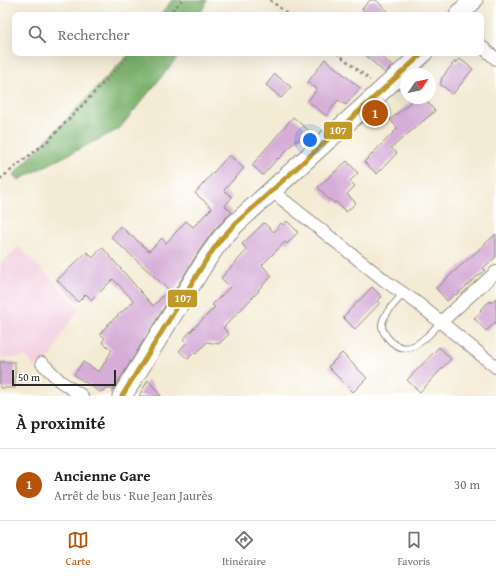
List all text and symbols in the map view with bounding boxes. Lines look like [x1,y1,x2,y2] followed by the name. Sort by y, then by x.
[12,12,484,56] search box
[26,23,48,45] icon: search
[58,24,130,45] text: Rechercher
[400,68,436,104] north arrow
[362,98,388,128] pin: 1
[323,121,353,140] line badge: 107
[329,122,347,138] text: 107
[300,130,320,150] your location
[167,289,198,308] line badge: 107
[174,290,192,306] text: 107
[12,368,116,387] scale bar
[18,369,40,385] text: 50 m
[16,410,105,435] text: À proximité
[54,465,151,486] text: Ancienne Gare
[26,475,32,494] text: 1
[454,475,480,494] text: 30 m
[54,486,213,505] text: Arrêt de bus · Rue Jean Jaurès
[66,529,91,569] tab: Carte
[222,529,266,569] tab: Itinéraire
[397,529,430,569] tab: Favoris

